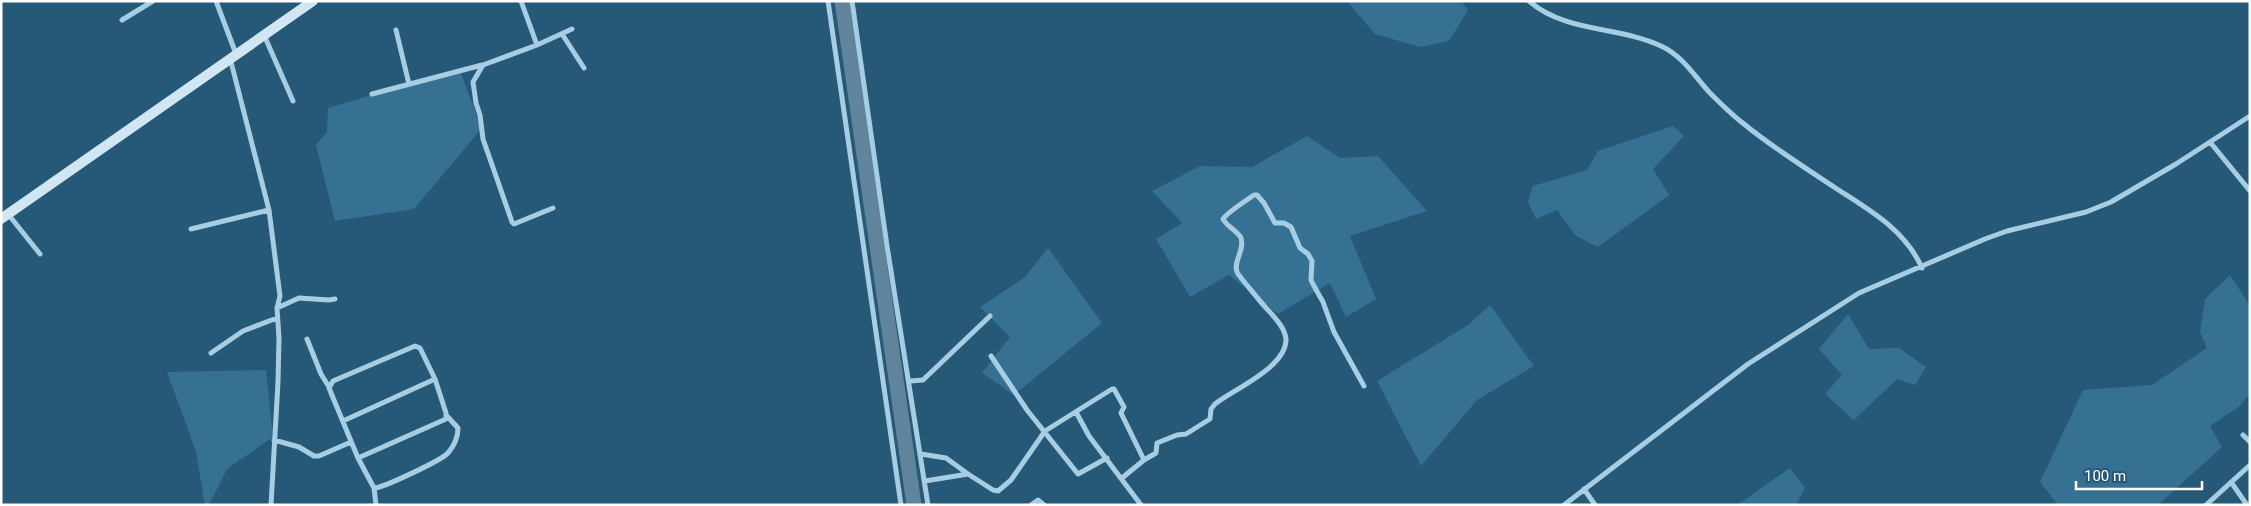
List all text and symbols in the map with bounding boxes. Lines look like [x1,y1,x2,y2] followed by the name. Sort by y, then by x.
[2076,458,2202,490] scale bar
[2084,467,2126,485] text: 100 m

